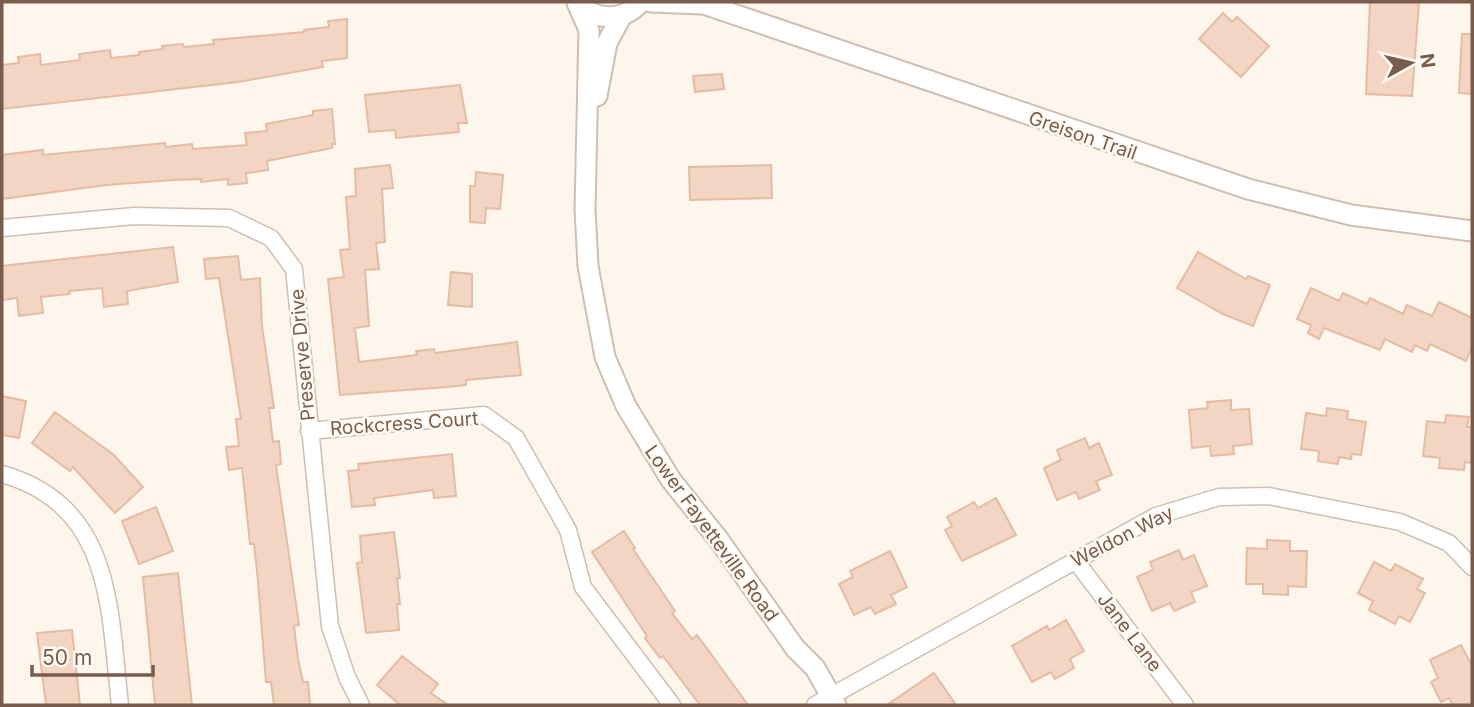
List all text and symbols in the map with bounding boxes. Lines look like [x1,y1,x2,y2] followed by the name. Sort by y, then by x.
[1376,28,1446,98] north arrow
[1415,52,1440,69] text: N
[1026,106,1140,165] street label: Greison Trail
[285,288,320,422] street label: Preserve Drive
[329,407,479,440] street label: Rockcress Court
[640,441,783,626] street label: Lower Fayetteville Road
[1067,501,1178,572] street label: Weldon Way
[1092,588,1167,676] street label: Jane Lane
[32,634,152,678] scale bar
[42,645,92,670] text: 50 m

